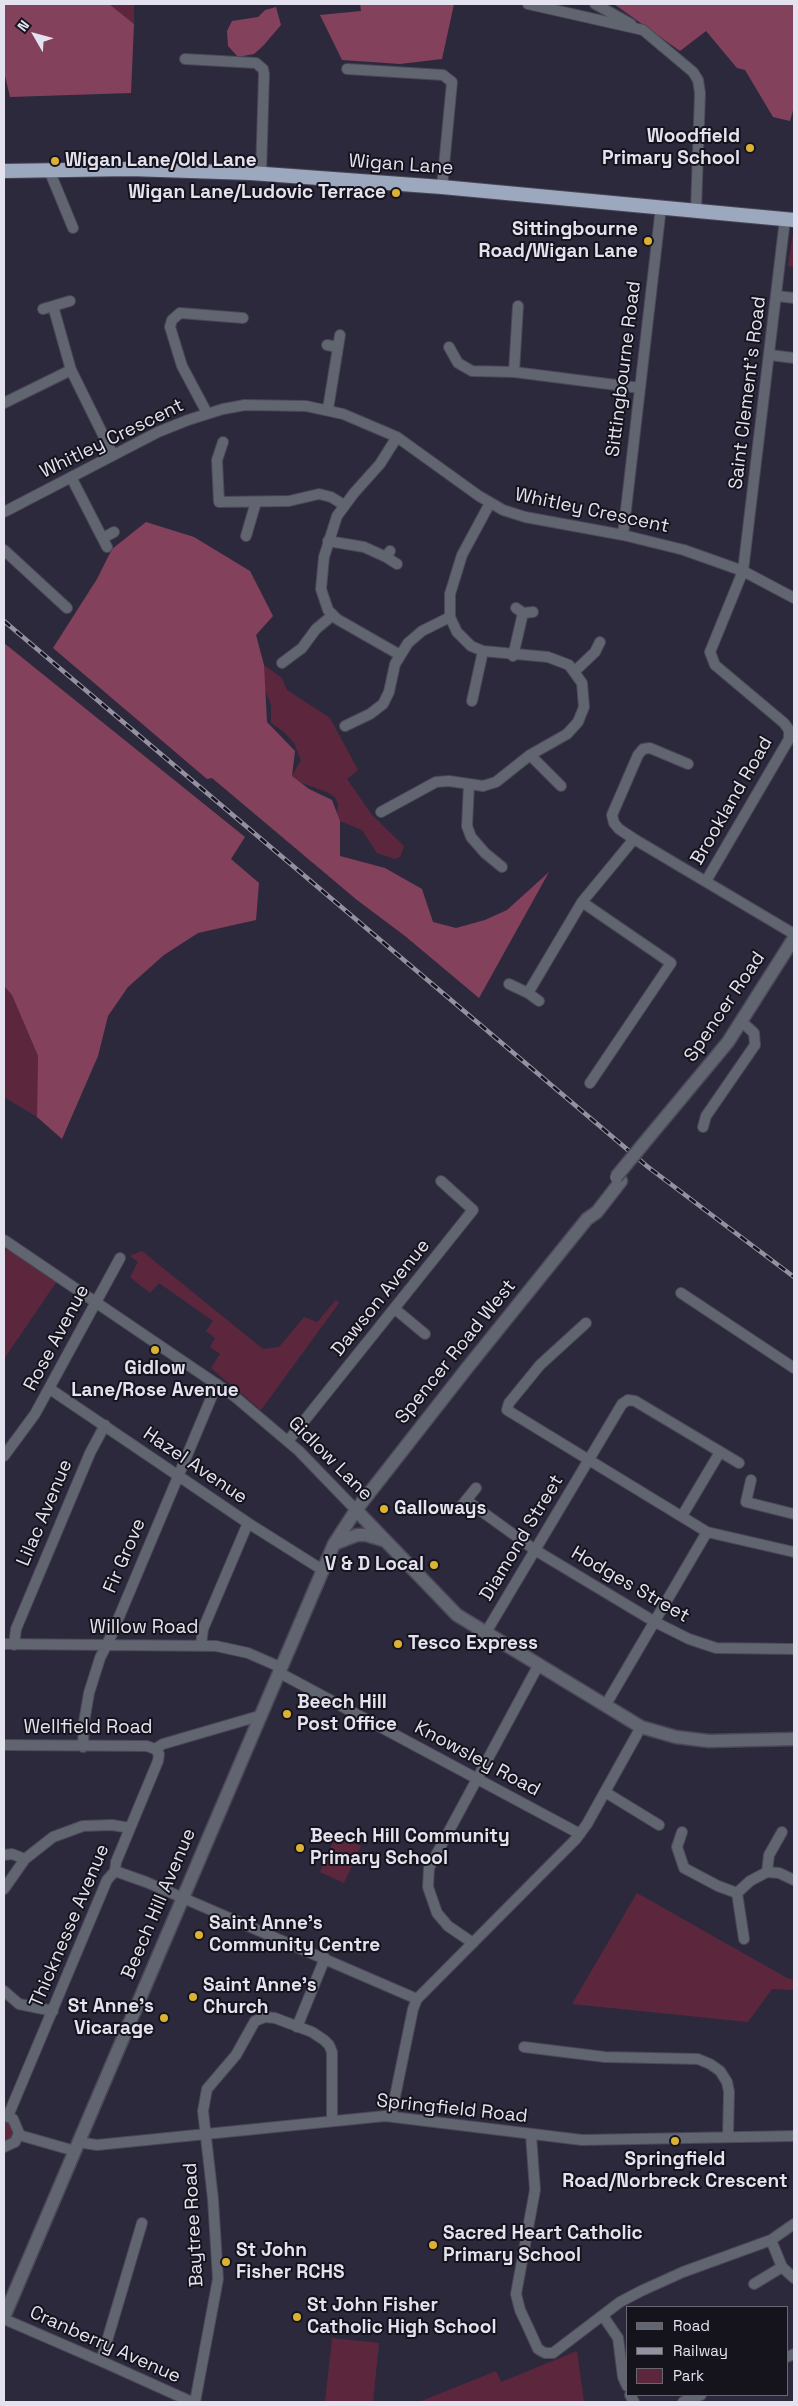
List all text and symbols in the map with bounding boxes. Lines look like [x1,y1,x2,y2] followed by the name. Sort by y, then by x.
[10,10,60,60] north arrow
[13,17,33,35] text: N
[602,126,740,170] place label: Woodfield Primary School
[744,142,756,154] marker: Woodfield Primary School
[65,150,257,172] place label: Wigan Lane/Old Lane
[348,150,454,180] street label: Wigan Lane
[49,155,61,167] marker: Wigan Lane/Old Lane
[128,182,386,204] place label: Wigan Lane/Ludovic Terrace
[390,187,402,199] marker: Wigan Lane/Ludovic Terrace
[478,219,638,263] place label: Sittingbourne Road/Wigan Lane
[642,235,654,247] marker: Sittingbourne Road/Wigan Lane
[602,280,646,458] street label: Sittingbourne Road
[725,295,771,491] street label: Saint Clement's Road
[36,394,188,484] street label: Whitley Crescent
[513,484,671,538] street label: Whitley Crescent
[686,733,778,869] street label: Brookland Road
[680,948,770,1066] street label: Spencer Road
[327,1235,435,1361] street label: Dawson Avenue
[391,1275,521,1429] street label: Spencer Road West
[19,1281,95,1395] street label: Rose Avenue
[149,1344,161,1356] marker: Gidlow Lane/Rose Avenue
[71,1358,239,1402] place label: Gidlow Lane/Rose Avenue
[283,1412,377,1506] street label: Gidlow Lane
[139,1423,251,1509] street label: Hazel Avenue
[12,1456,78,1570] street label: Lilac Avenue
[475,1471,569,1605] street label: Diamond Street
[394,1498,487,1520] place label: Galloways
[378,1503,390,1515] marker: Galloways
[99,1515,151,1597] street label: Fir Grove
[567,1542,693,1628] street label: Hodges Street
[325,1554,424,1576] place label: V & D Local
[428,1559,440,1571] marker: V & D Local
[90,1617,198,1639] street label: Willow Road
[408,1633,538,1655] place label: Tesco Express
[392,1638,404,1650] marker: Tesco Express
[297,1692,397,1736] place label: Beech Hill Post Office
[281,1708,293,1720] marker: Beech Hill Post Office
[410,1716,544,1802] street label: Knowsley Road
[23,1717,153,1739] street label: Wellfield Road
[117,1825,201,1983] street label: Beech Hill Avenue
[310,1826,510,1870] place label: Beech Hill Community Primary School
[25,1841,115,2011] street label: Thicknesse Avenue
[294,1842,306,1854] marker: Beech Hill Community Primary School
[209,1913,380,1957] place label: Saint Anne's Community Centre
[193,1929,205,1941] marker: Saint Anne's Community Centre
[203,1975,317,2019] place label: Saint Anne's Church
[187,1991,199,2003] marker: Saint Anne's Church
[68,1996,154,2040] place label: St Anne's Vicarage
[158,2012,170,2024] marker: St Anne's Vicarage
[375,2090,529,2128] street label: Springfield Road
[669,2135,681,2147] marker: Springfield Road/Norbreck Crescent
[562,2149,788,2193] place label: Springfield Road/Norbreck Crescent
[179,2162,209,2288] street label: Baytree Road
[443,2223,643,2267] place label: Sacred Heart Catholic Primary School
[427,2239,439,2251] marker: Sacred Heart Catholic Primary School
[236,2240,344,2284] place label: St John Fisher RCHS
[220,2256,232,2268] marker: St John Fisher RCHS
[307,2295,496,2339] place label: St John Fisher Catholic High School
[26,2301,184,2389] street label: Cranberry Avenue
[626,2306,788,2396] legend
[291,2311,303,2323] marker: St John Fisher Catholic High School
[673,2316,710,2335] text: Road
[673,2341,728,2360] text: Railway
[673,2366,704,2385] text: Park

